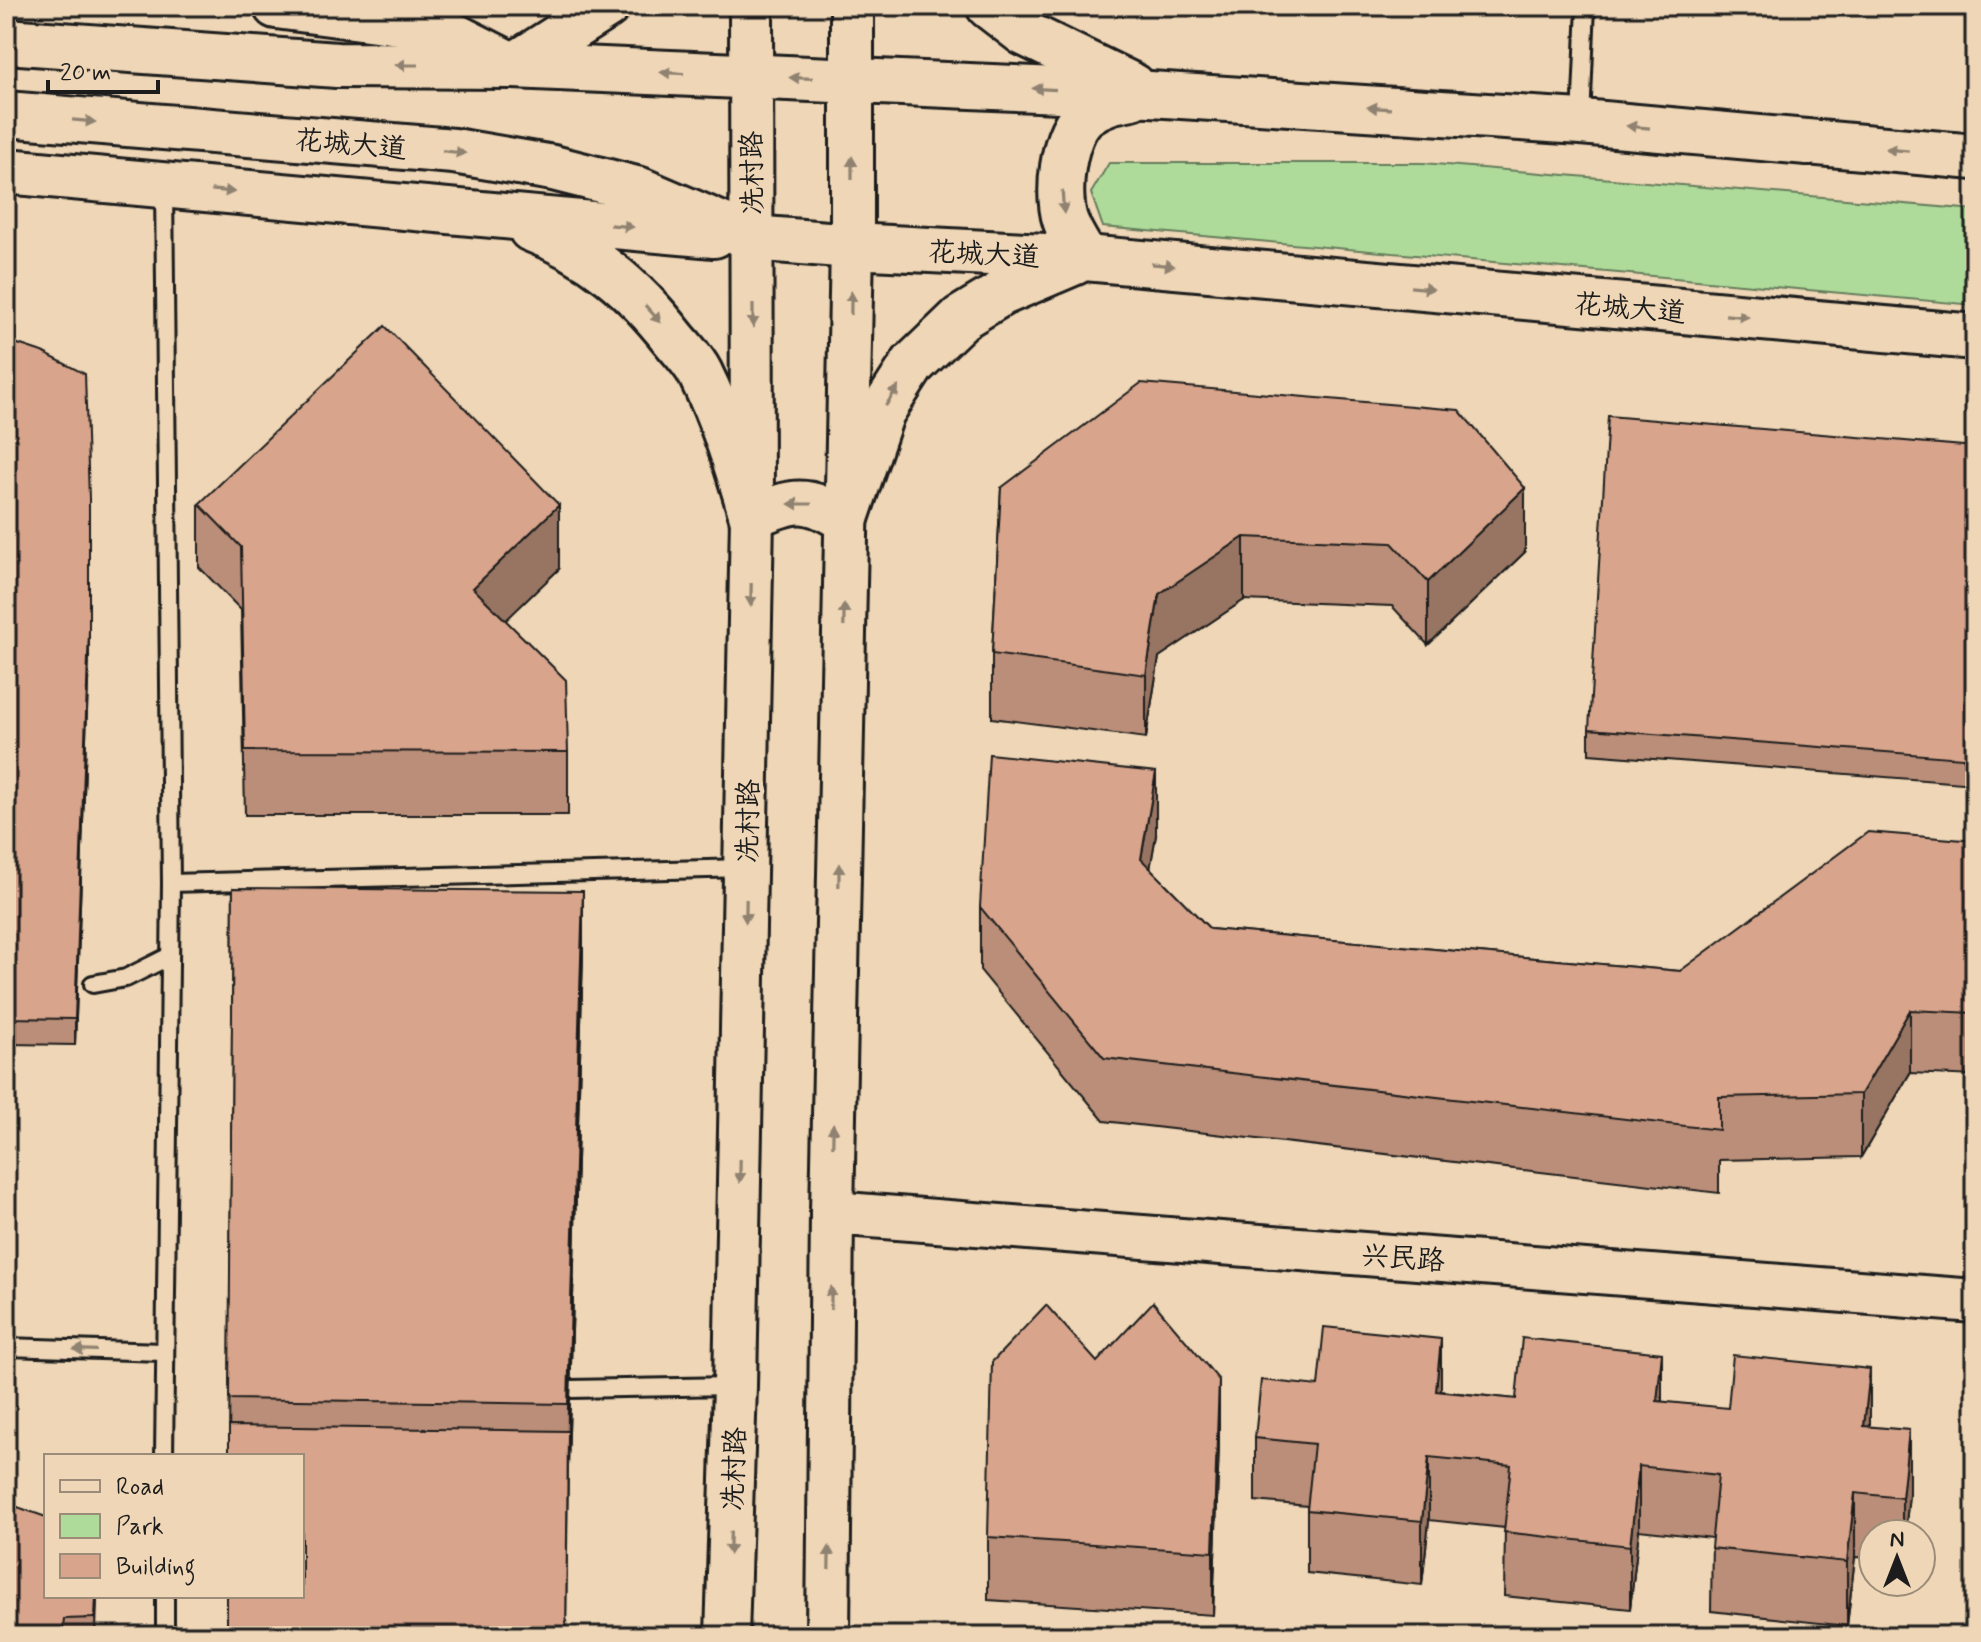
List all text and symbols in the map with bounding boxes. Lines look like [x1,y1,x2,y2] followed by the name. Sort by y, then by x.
[48,44,158,94] scale bar
[60,58,111,89] text: 20 m
[394,59,419,71] one-way arrow
[658,66,684,79] one-way arrow
[788,72,813,85] one-way arrow
[1031,82,1056,95] one-way arrow
[1366,101,1391,114] one-way arrow
[72,114,97,127] one-way arrow
[1625,120,1650,133] one-way arrow
[293,122,408,169] street label: 花城大道
[734,131,773,215] street label: 冼村路
[1884,144,1909,157] one-way arrow
[442,146,467,159] one-way arrow
[846,155,858,180] one-way arrow
[211,185,236,198] one-way arrow
[1057,190,1070,215] one-way arrow
[609,220,634,233] one-way arrow
[927,234,1041,277] street label: 花城大道
[1151,259,1176,272] one-way arrow
[1410,282,1435,295] one-way arrow
[1572,286,1687,333] street label: 花城大道
[844,290,857,315] one-way arrow
[747,304,759,329] one-way arrow
[644,305,662,324] one-way arrow
[1725,310,1750,323] one-way arrow
[885,385,899,407] one-way arrow
[786,498,812,510] one-way arrow
[745,583,757,608] one-way arrow
[837,602,850,627] one-way arrow
[730,779,769,863] street label: 冼村路
[832,862,845,887] one-way arrow
[739,899,752,924] one-way arrow
[827,1122,840,1147] one-way arrow
[734,1159,746,1184] one-way arrow
[1360,1238,1446,1281] street label: 兴民路
[825,1285,837,1310] one-way arrow
[72,1343,97,1356] one-way arrow
[716,1426,755,1512] street label: 冼村路
[44,1454,304,1598] legend
[116,1472,164,1503] text: Road
[116,1512,164,1543] text: Park
[1857,1518,1937,1598] north arrow
[1890,1526,1904,1554] text: N
[724,1531,737,1556] one-way arrow
[823,1545,835,1570] one-way arrow
[116,1552,196,1586] text: Building

